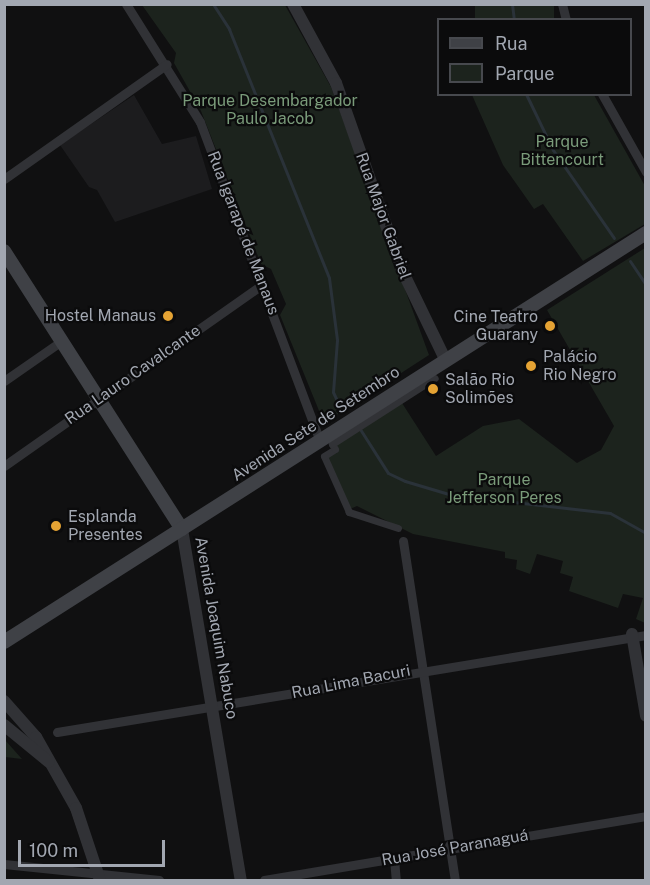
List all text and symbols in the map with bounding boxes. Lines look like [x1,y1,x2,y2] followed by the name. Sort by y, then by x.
[437,18,632,96] legend
[495,33,527,54] text: Rua
[495,63,555,84] text: Parque
[182,91,358,129] park label: Parque Desembargador Paulo Jacob
[520,132,604,170] park label: Parque Bittencourt
[203,148,283,318] street label: Rua Igarapé de Manaus
[351,150,415,282] street label: Rua Major Gabriel
[45,306,156,326] place label: Hostel Manaus
[453,307,538,345] place label: Cine Teatro Guarany
[161,309,175,323] marker: Hostel Manaus
[543,319,557,333] marker: Cine Teatro Guarany
[62,321,204,429] street label: Rua Lauro Cavalcante
[543,347,617,385] place label: Palácio Rio Negro
[524,359,538,373] marker: Palácio Rio Negro
[228,362,404,486] street label: Avenida Sete de Setembro
[445,370,515,408] place label: Salão Rio Solimões
[426,382,440,396] marker: Salão Rio Solimões
[446,470,562,508] park label: Parque Jefferson Peres
[68,507,142,545] place label: Esplanda Presentes
[49,519,63,533] marker: Esplanda Presentes
[190,535,242,721] street label: Avenida Joaquim Nabuco
[290,661,412,703] street label: Rua Lima Bacuri
[380,826,530,870] street label: Rua José Paranaguá
[21,828,168,866] scale bar
[29,840,78,861] text: 100 m

